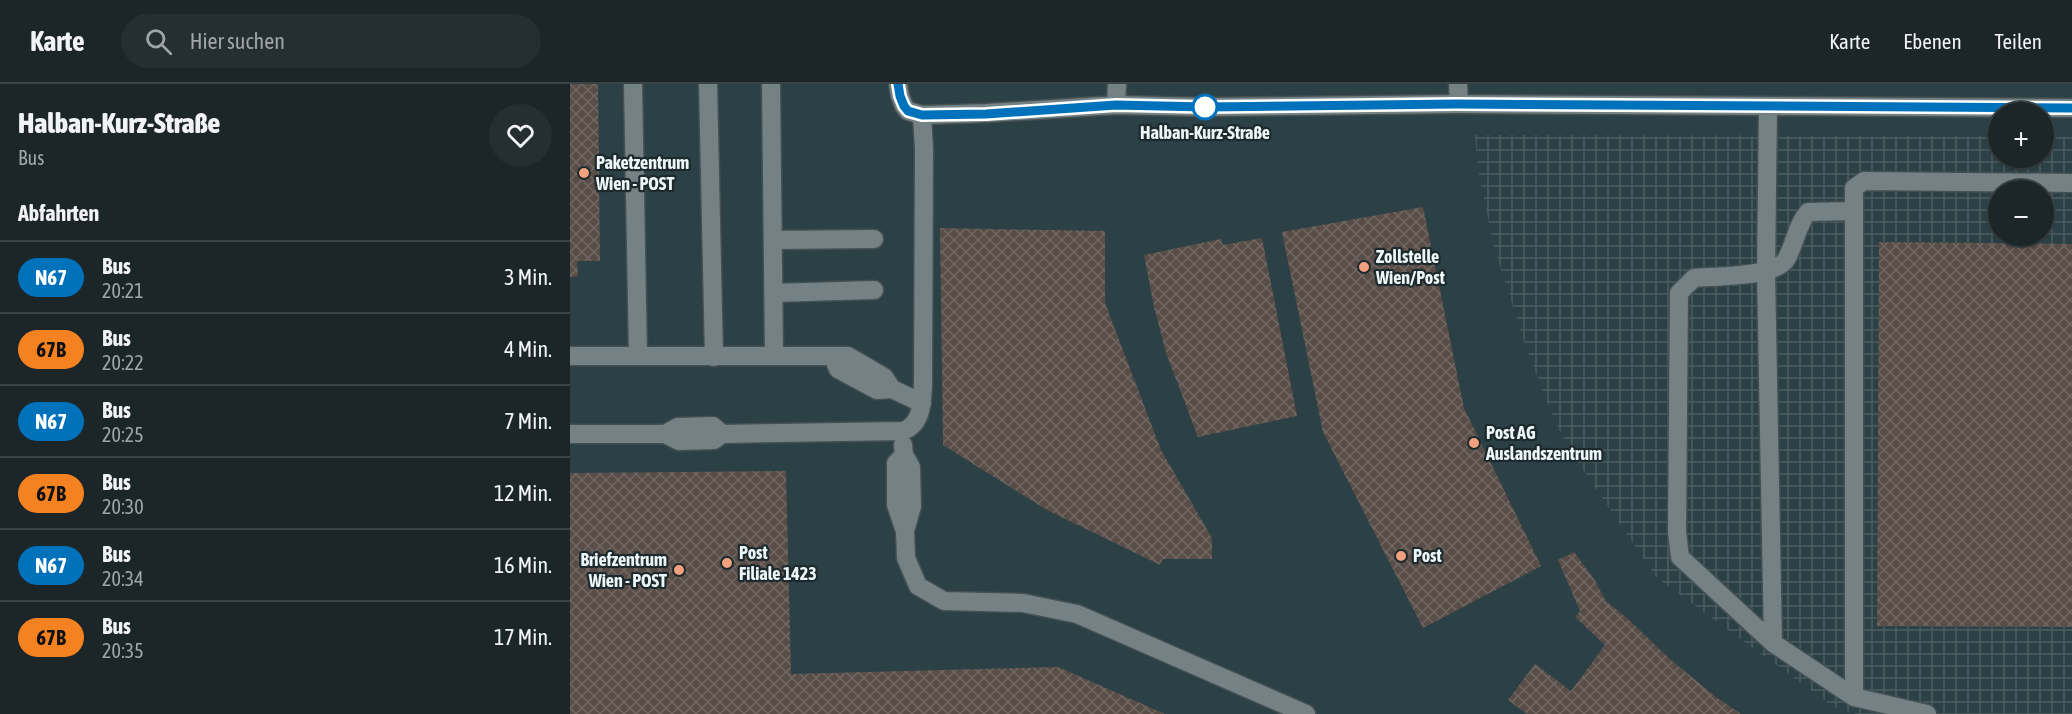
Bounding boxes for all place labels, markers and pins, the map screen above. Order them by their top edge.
marker: Halban-Kurz-Straße [1192,94,1218,120]
place label: Halban-Kurz-Straße [1140,122,1270,143]
place label: Paketzentrum Wien - POST [595,152,689,194]
marker: Paketzentrum Wien - POST [577,166,591,180]
place label: Zollstelle Wien/Post [1375,246,1446,288]
marker: Zollstelle Wien/Post [1357,260,1371,274]
place label: Post AG Auslandszentrum [1485,422,1602,464]
marker: Post AG Auslandszentrum [1467,436,1481,450]
place label: Post Filiale 1423 [739,542,817,584]
place label: Post [1413,545,1442,566]
place label: Briefzentrum Wien - POST [581,549,667,591]
marker: Post [1394,549,1408,563]
marker: Post Filiale 1423 [720,556,734,570]
marker: Briefzentrum Wien - POST [672,563,686,577]

